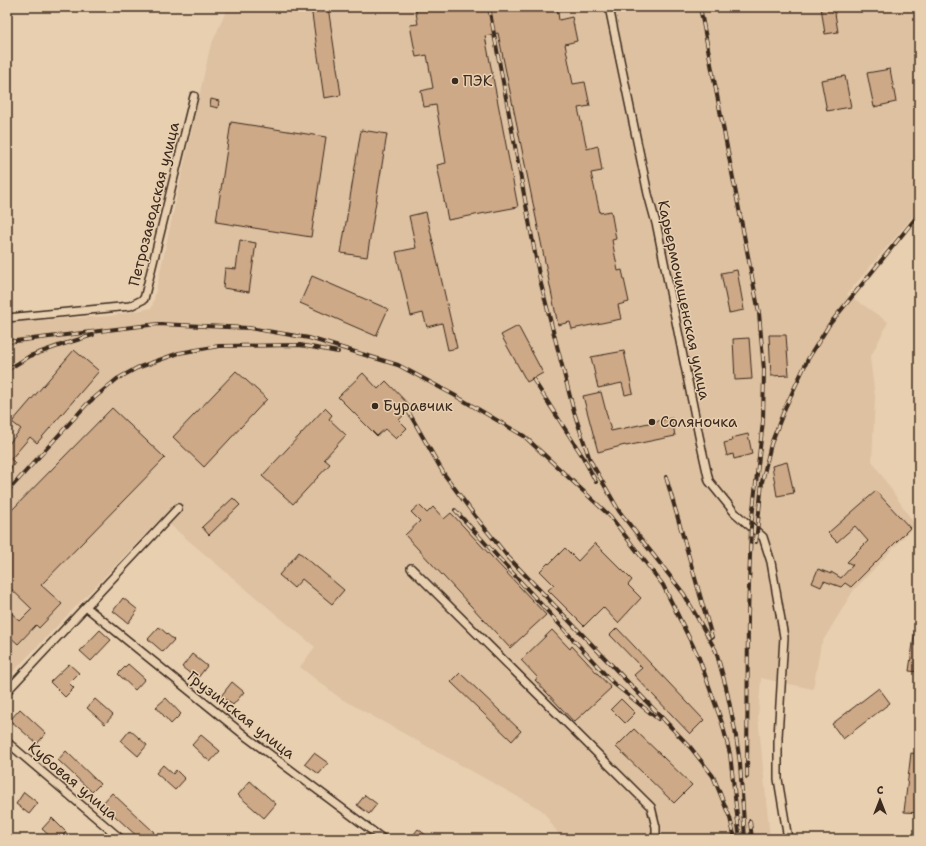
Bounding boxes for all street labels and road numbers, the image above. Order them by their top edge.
street label: Петрозаводская улица [124,119,184,288]
street label: Карьермочищенская улица [653,198,715,402]
street label: Грузинская улица [183,666,300,764]
street label: Кубовая улица [24,737,123,825]

